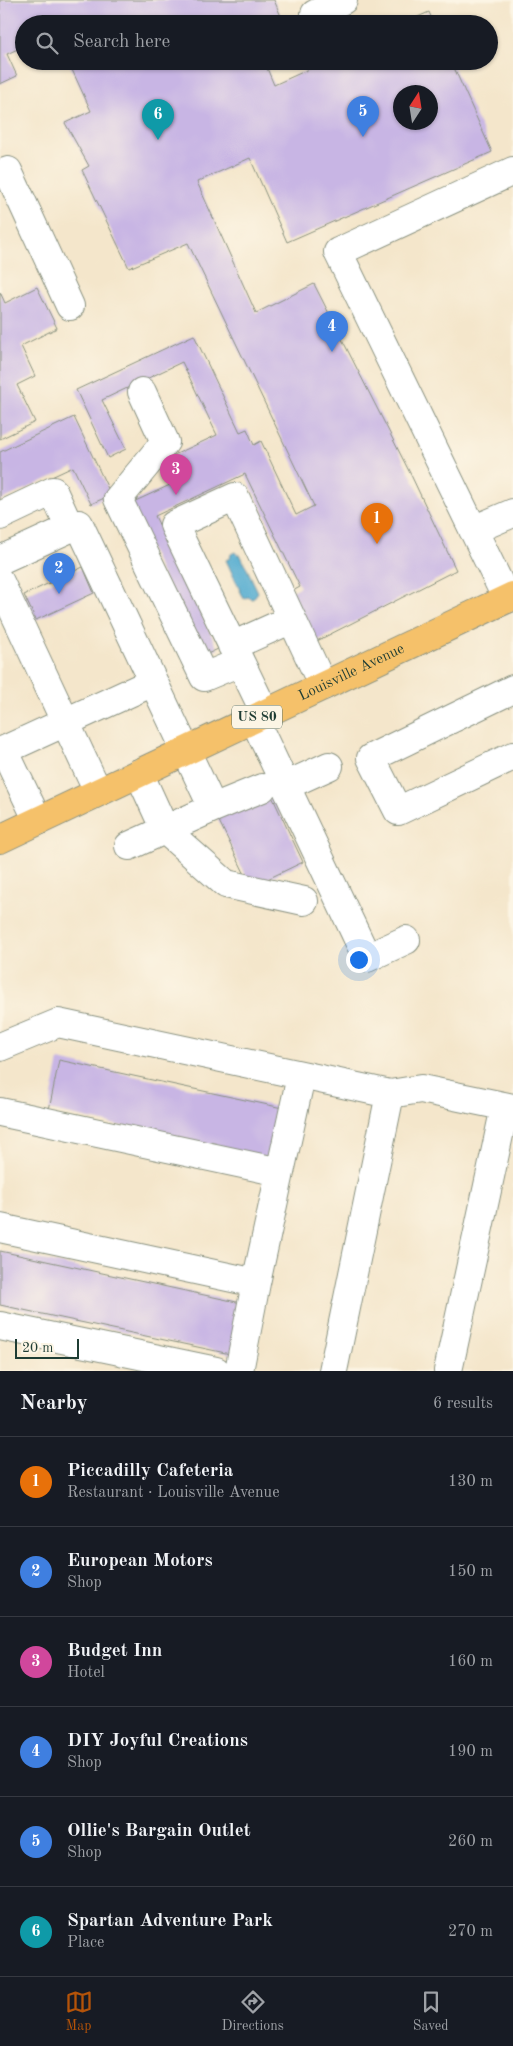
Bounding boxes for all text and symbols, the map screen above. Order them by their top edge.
search box [15,15,498,70]
icon: search [33,29,61,57]
text: Search here [73,33,170,52]
north arrow [393,85,438,130]
pin: 5 [347,96,379,137]
pin: 6 [142,99,174,140]
pin: 4 [316,311,348,352]
pin: 3 [160,454,192,495]
pin: 1 [361,503,393,544]
pin: 2 [43,553,75,594]
street label: Louisville Avenue [296,641,407,704]
road number: US 80 [232,706,282,729]
your location [346,947,372,973]
scale bar [15,1336,79,1359]
text: 20 m [22,1341,53,1355]
text: Nearby [20,1393,88,1414]
text: 6 results [433,1396,493,1412]
text: Piccadilly Cafeteria [67,1462,233,1481]
text: 1 [31,1474,41,1490]
text: 130 m [448,1474,493,1490]
text: Restaurant · Louisville Avenue [67,1485,280,1501]
text: European Motors [67,1552,213,1571]
text: 2 [31,1564,41,1580]
text: 150 m [448,1564,493,1580]
text: Shop [67,1575,102,1591]
text: Budget Inn [67,1642,162,1661]
text: 3 [31,1654,41,1670]
text: 160 m [448,1654,493,1670]
text: Hotel [67,1665,105,1681]
text: DIY Joyful Creations [67,1732,248,1751]
text: 4 [31,1744,41,1760]
text: 190 m [448,1744,493,1760]
text: Shop [67,1755,102,1771]
text: Ollie's Bargain Outlet [67,1822,251,1841]
text: 5 [31,1834,41,1850]
text: 260 m [448,1834,493,1850]
text: Shop [67,1845,102,1861]
text: Spartan Adventure Park [67,1912,273,1931]
text: 6 [31,1924,41,1940]
text: 270 m [448,1924,493,1940]
text: Place [67,1935,104,1951]
tab: Map [65,1988,93,2035]
tab: Directions [222,1988,284,2035]
tab: Saved [413,1988,448,2035]

